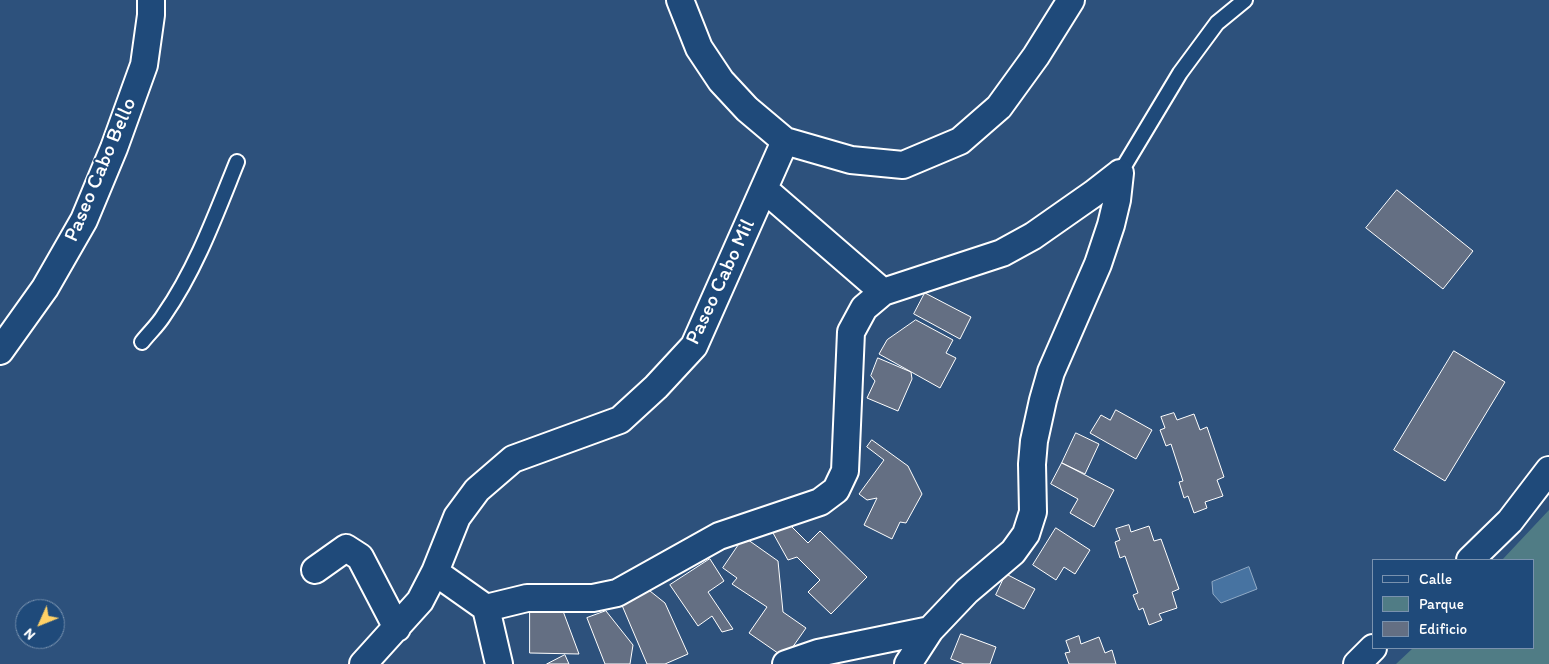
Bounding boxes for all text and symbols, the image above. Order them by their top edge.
street label: Paseo Cabo Bello [59,94,143,246]
street label: Paseo Cabo Mil [681,215,761,349]
legend [1372,559,1534,649]
text: Calle [1419,570,1452,588]
text: Parque [1419,595,1464,613]
north arrow [15,599,65,649]
text: Edificio [1419,620,1467,638]
text: N [20,625,39,643]

